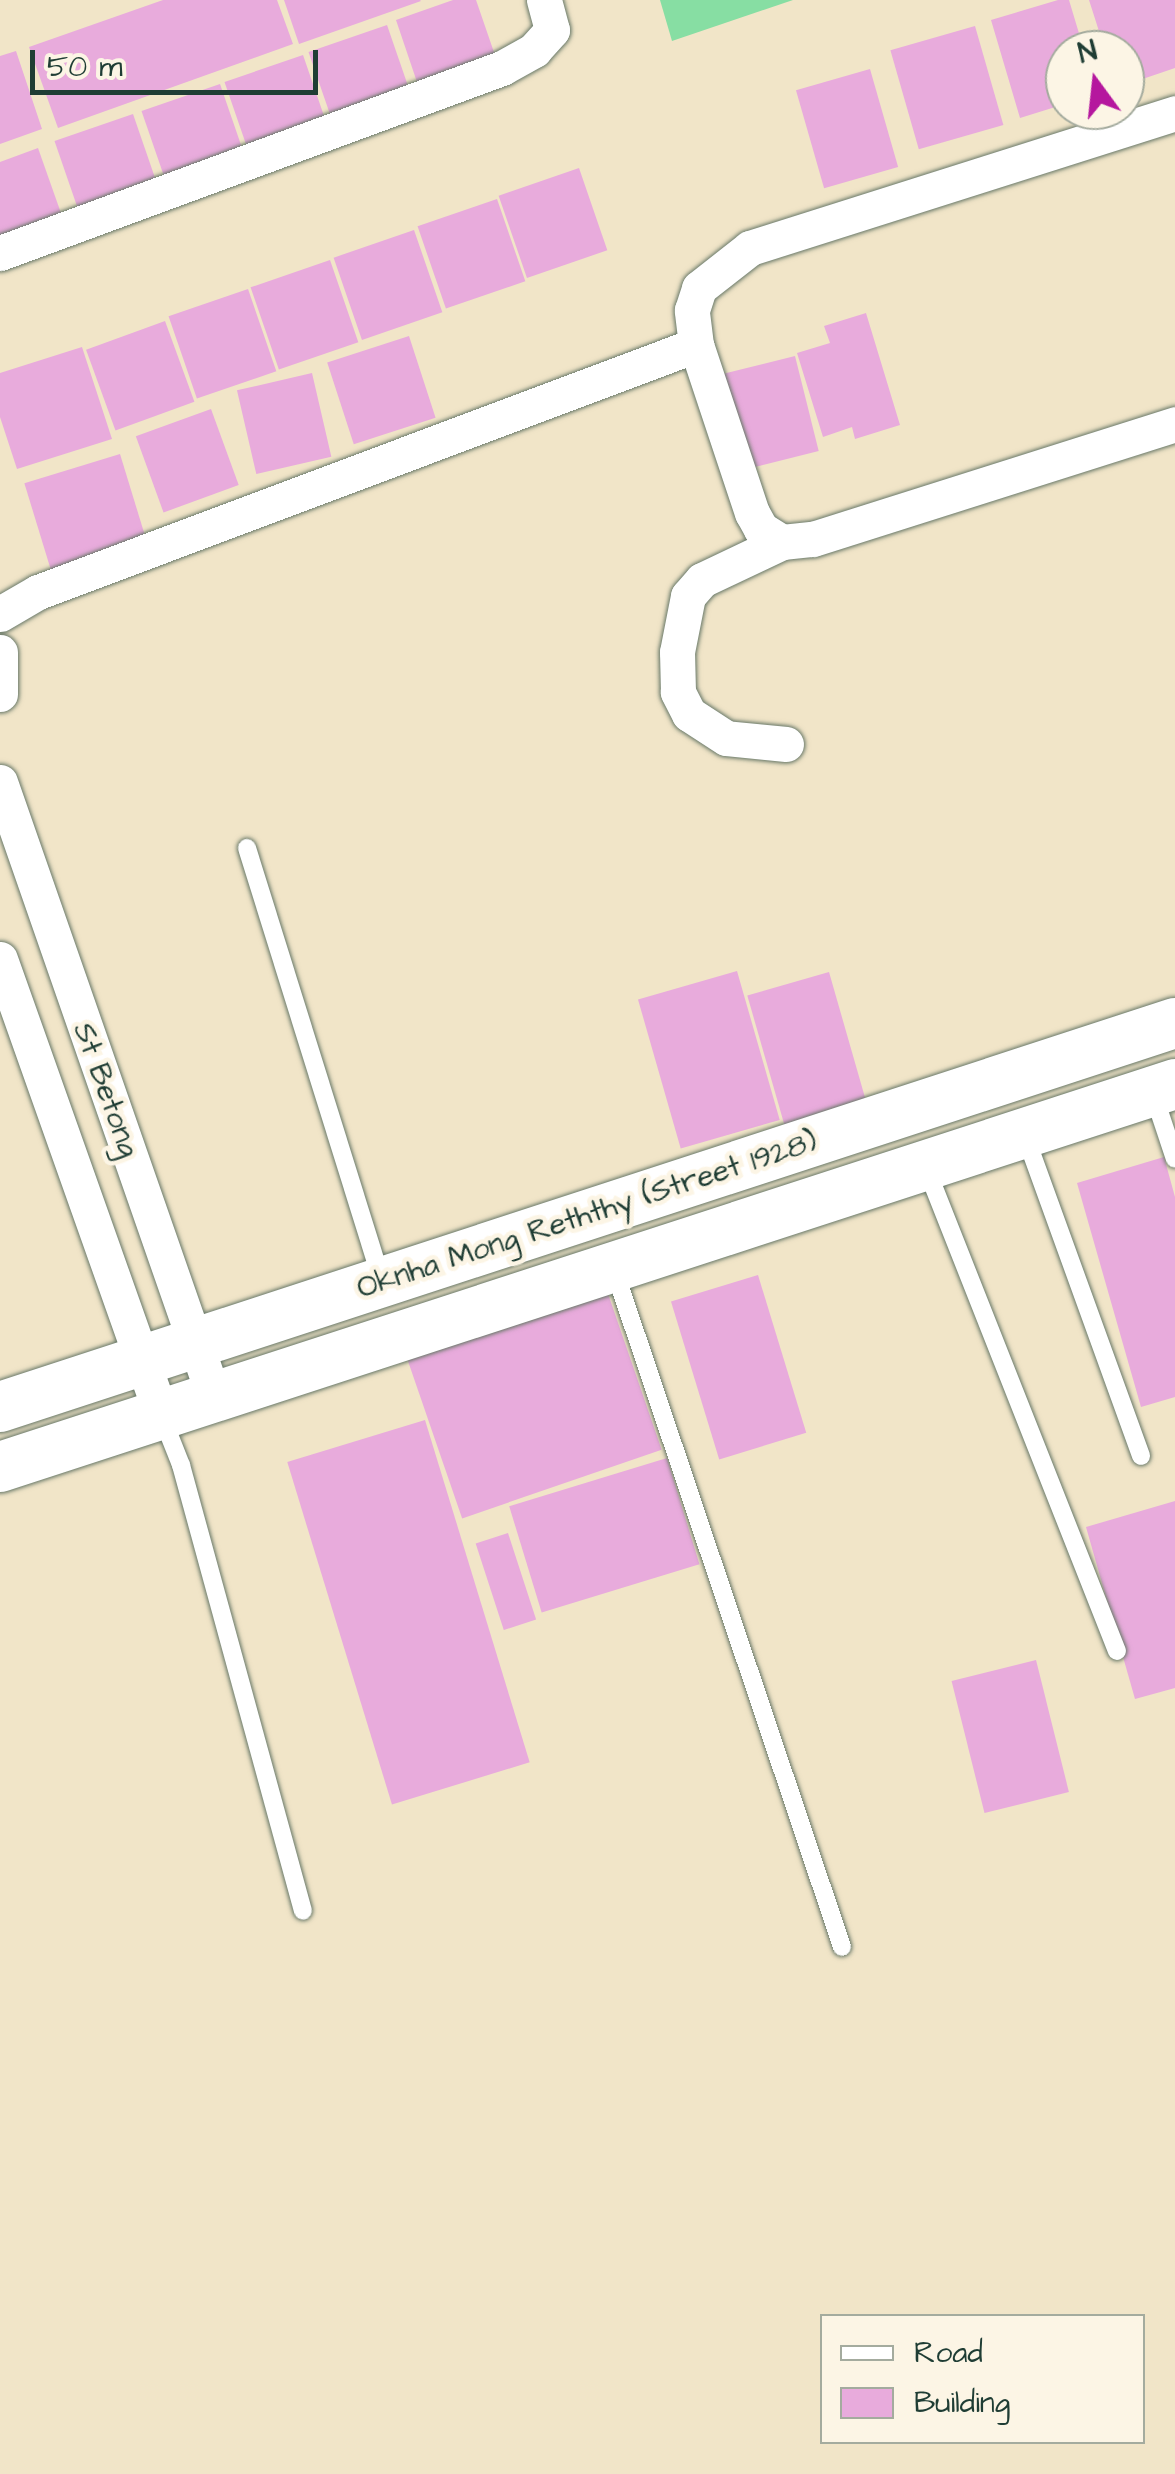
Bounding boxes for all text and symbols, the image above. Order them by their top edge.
scale bar [35,30,322,92]
north arrow [1045,30,1145,130]
text: N [1074,31,1101,74]
text: 50 m [47,46,123,88]
street label: St Betong [65,1018,147,1162]
street label: Oknha Mong Reththy (Street 1928) [352,1123,822,1307]
legend [820,2314,1145,2444]
text: Road [914,2332,983,2374]
text: Building [914,2382,1010,2424]

